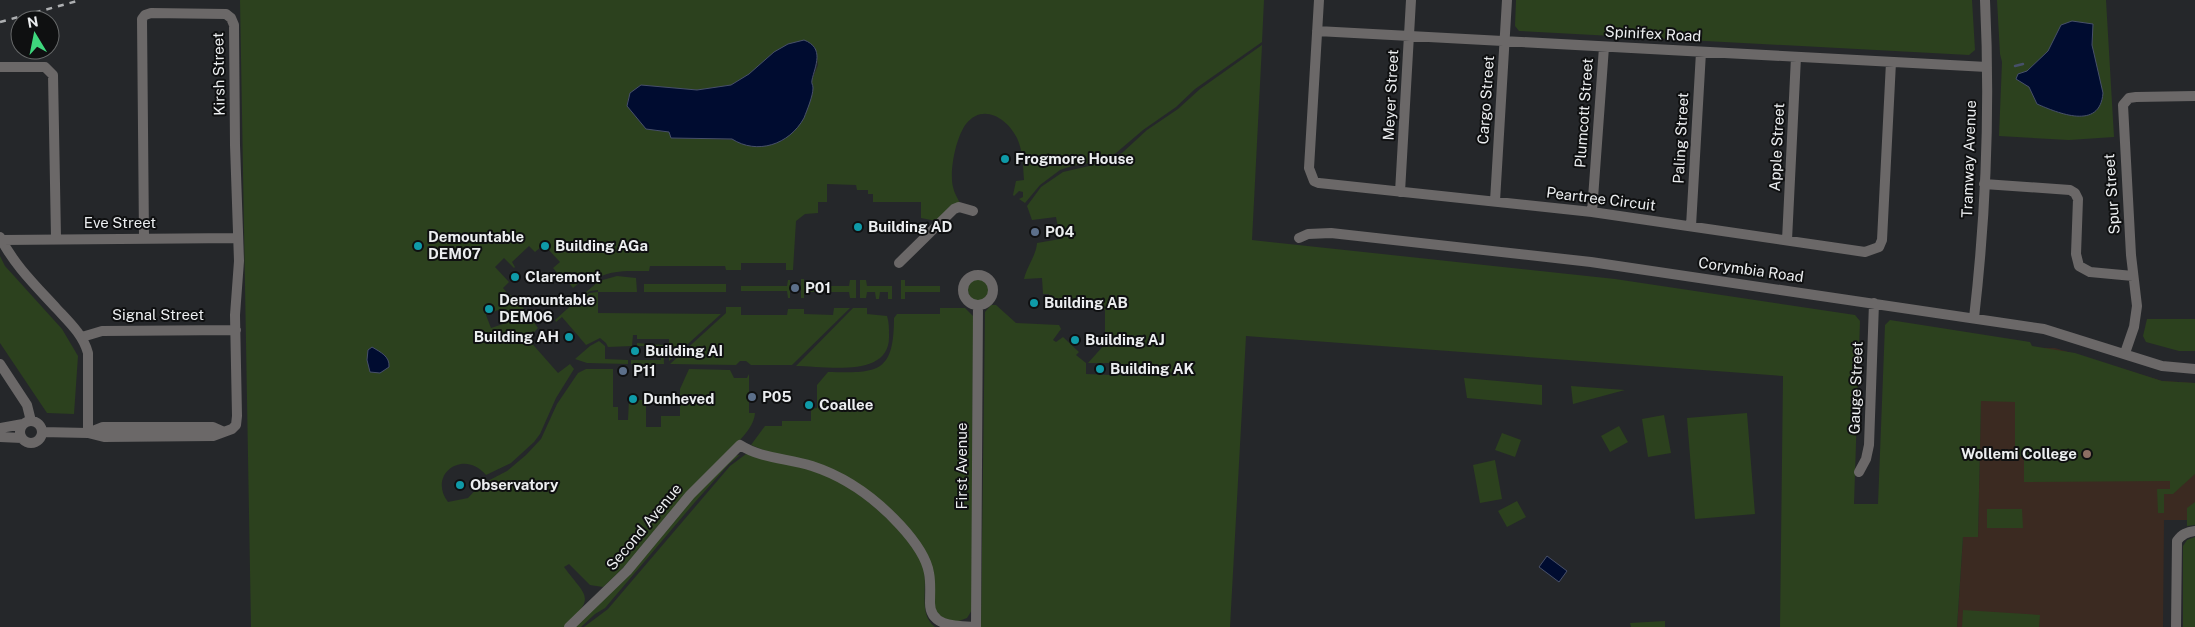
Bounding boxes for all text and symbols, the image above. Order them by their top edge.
north arrow [10,10,60,60]
text: N [26,13,40,31]
street label: Spinifex Road [1604,22,1702,45]
street label: Kirsh Street [209,32,228,116]
street label: Meyer Street [1380,49,1401,141]
street label: Cargo Street [1474,55,1497,145]
street label: Plumcott Street [1571,57,1596,169]
street label: Paling Street [1670,92,1691,184]
street label: Tramway Avenue [1958,100,1979,218]
street label: Apple Street [1766,102,1787,192]
place label: Frogmore House [1015,150,1134,167]
marker: Frogmore House [999,153,1011,165]
street label: Spur Street [2100,153,2123,235]
street label: Peartree Circuit [1545,183,1657,214]
street label: Eve Street [84,214,156,231]
place label: Building AD [868,218,953,235]
marker: Building AD [852,221,864,233]
place label: P04 [1045,223,1074,240]
marker: P04 [1029,226,1041,238]
place label: Demountable DEM07 [428,228,524,262]
place label: Building AGa [555,237,648,254]
marker: Demountable DEM07 [412,240,424,252]
marker: Building AGa [539,240,551,252]
street label: Corymbia Road [1697,254,1805,285]
place label: Claremont [525,268,601,285]
marker: Claremont [509,271,521,283]
place label: P01 [805,279,831,296]
marker: P01 [789,282,801,294]
place label: Demountable DEM06 [499,291,595,325]
place label: Building AB [1044,294,1128,311]
marker: Building AB [1028,297,1040,309]
marker: Demountable DEM06 [483,303,495,315]
street label: Signal Street [112,306,204,323]
place label: Building AH [474,328,559,345]
marker: Building AH [563,331,575,343]
place label: Building AJ [1085,331,1165,348]
marker: Building AJ [1069,334,1081,346]
street label: Gauge Street [1845,341,1866,435]
place label: Building AI [645,342,723,359]
marker: Building AI [629,345,641,357]
place label: Building AK [1110,360,1195,377]
place label: P11 [633,362,656,379]
marker: Building AK [1094,363,1106,375]
marker: P11 [617,365,629,377]
place label: P05 [762,388,792,405]
place label: Dunheved [643,390,714,407]
marker: P05 [746,391,758,403]
marker: Dunheved [627,393,639,405]
place label: Coallee [819,396,873,413]
marker: Coallee [803,399,815,411]
street label: First Avenue [953,423,970,509]
place label: Wollemi College [1961,445,2077,462]
marker: Wollemi College [2081,448,2093,460]
place label: Observatory [470,476,559,493]
marker: Observatory [454,479,466,491]
street label: Second Avenue [602,480,685,573]

